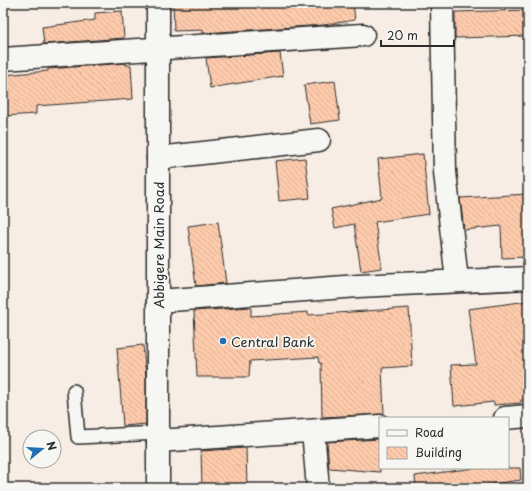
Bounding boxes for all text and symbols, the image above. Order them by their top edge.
scale bar [381,22,454,48]
text: 20 m [387,26,418,44]
street label: Abbigere Main Road [149,182,168,308]
place label: Central Bank [231,332,315,351]
marker: Central Bank [218,336,228,346]
legend [379,417,509,469]
text: Road [415,423,444,441]
north arrow [22,429,62,469]
text: N [43,439,62,453]
text: Building [415,443,462,461]

